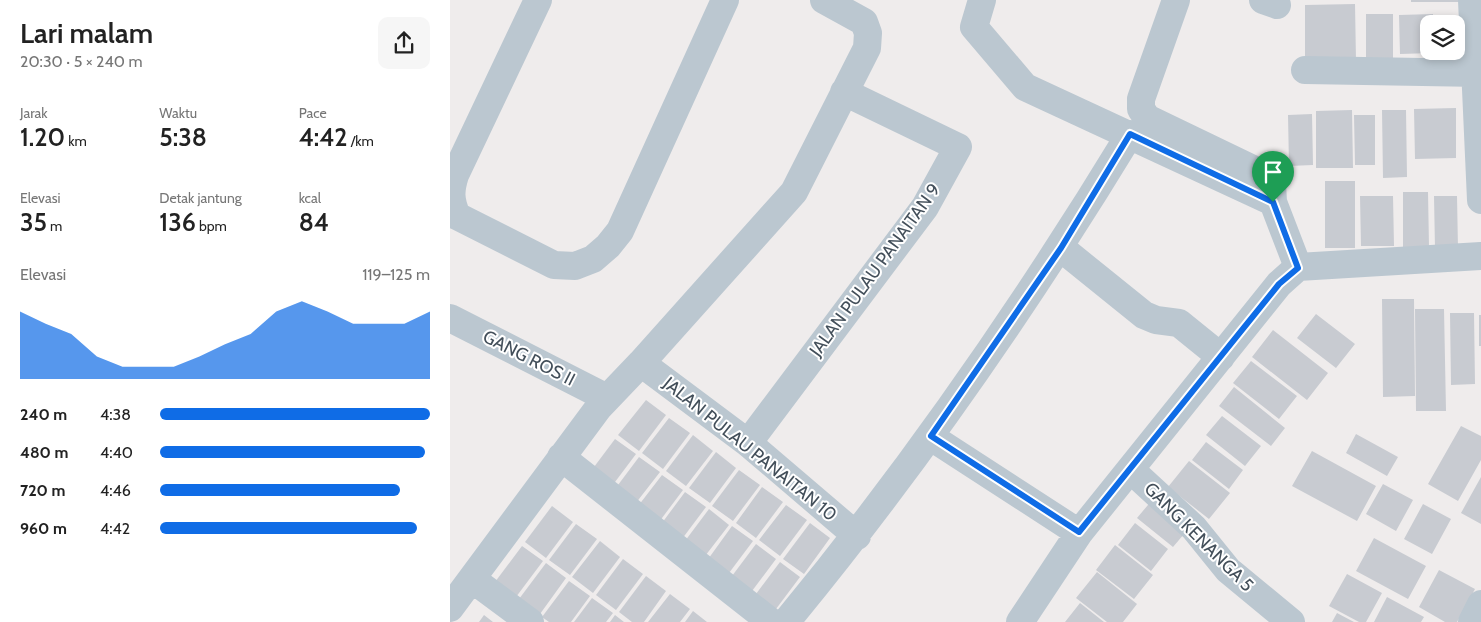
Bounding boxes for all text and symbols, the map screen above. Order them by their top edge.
map controls [1420,15,1465,60]
button: layers [1420,15,1465,60]
text: Lari malam [20,16,153,50]
button: share [378,17,430,69]
text: 20:30 · 5 × 240 m [20,52,143,71]
text: Jarak [20,104,47,122]
text: Waktu [159,104,197,122]
text: Pace [299,104,327,122]
text: 1.20 [20,122,65,152]
text: 5:38 [159,122,207,152]
text: 4:42 [299,122,348,152]
text: km [65,132,87,150]
text: /km [348,132,374,150]
pin [1252,151,1294,202]
icon: arrive [1259,158,1287,186]
street label: JALAN PULAU PANAITAN 9 [804,179,945,362]
text: Elevasi [20,189,60,207]
text: Detak jantung [159,189,242,207]
text: kcal [299,189,321,207]
text: 35 [20,207,47,237]
text: 136 [159,207,196,237]
text: 84 [299,207,329,237]
text: m [47,217,62,235]
text: bpm [196,217,227,235]
text: Elevasi [20,265,66,284]
text: 119–125 m [362,265,430,284]
street label: GANG ROS II [479,325,579,391]
street label: JALAN PULAU PANAITAN 10 [658,372,841,526]
text: 240 m [20,405,67,424]
text: 4:38 [100,405,131,424]
text: 480 m [20,443,68,462]
text: 4:40 [100,443,133,462]
street label: GANG KENANGA 5 [1140,478,1258,596]
text: 720 m [20,481,65,500]
text: 4:46 [100,481,131,500]
text: 960 m [20,519,67,538]
text: 4:42 [100,519,130,538]

